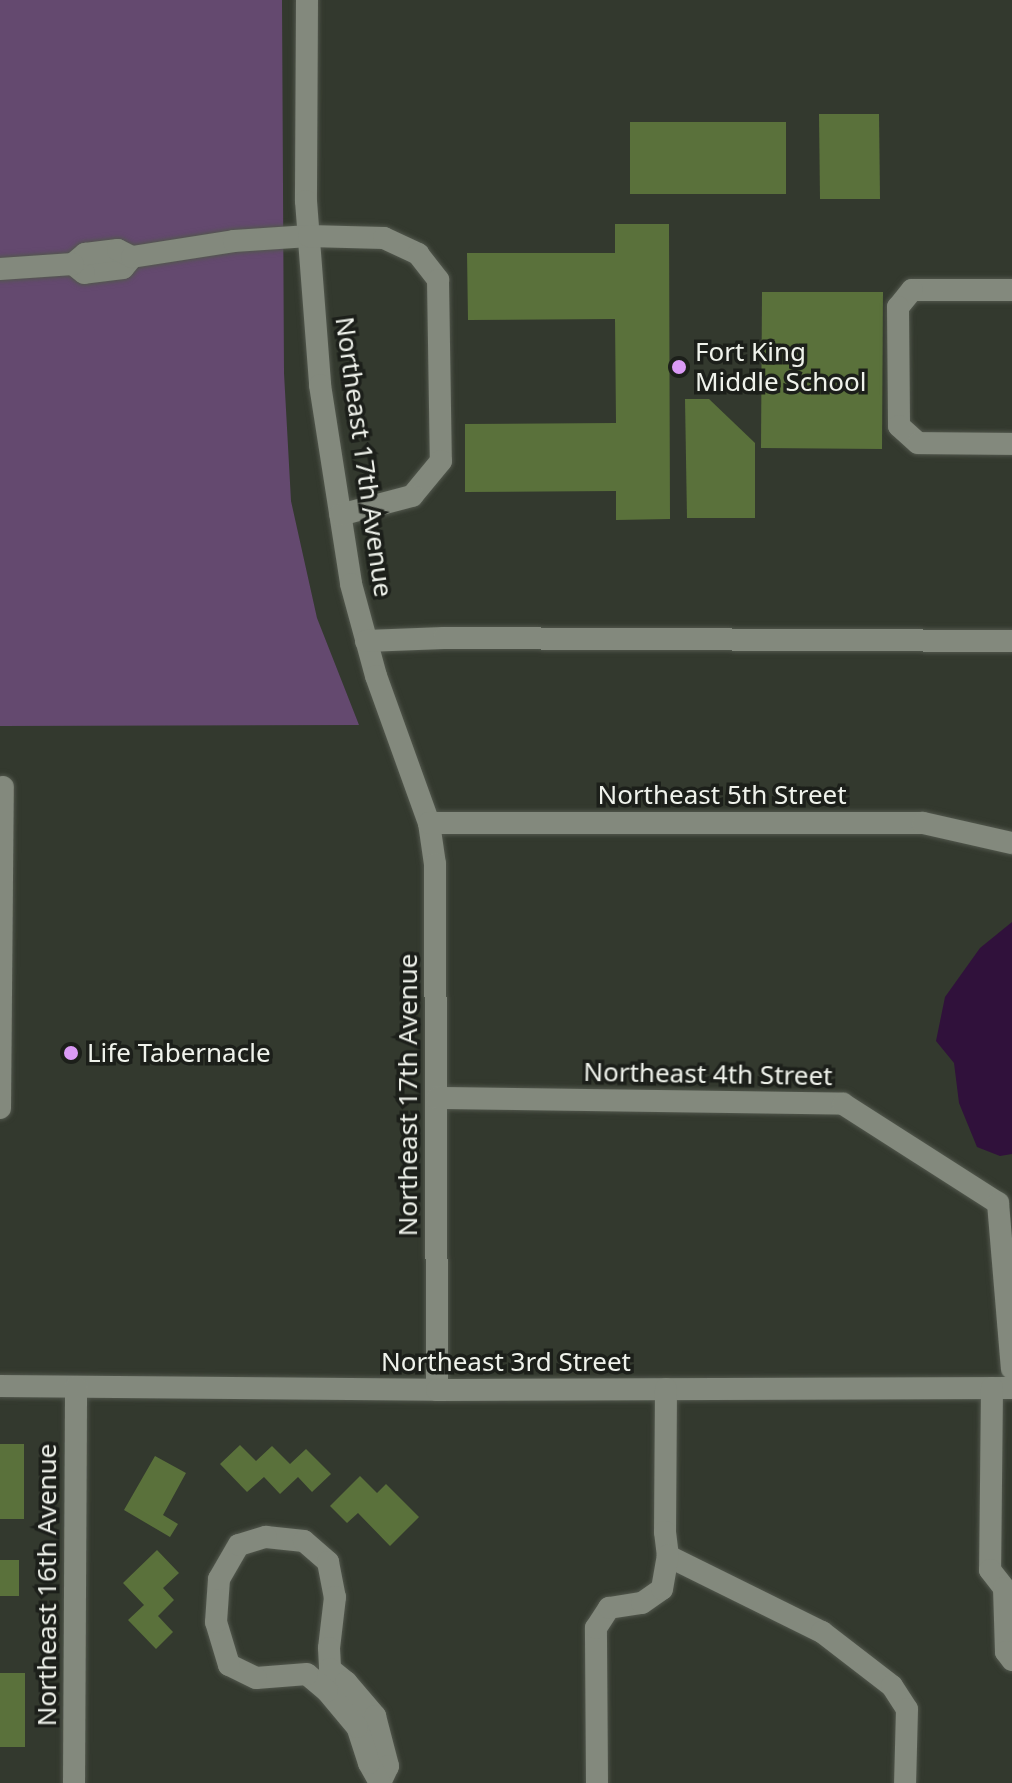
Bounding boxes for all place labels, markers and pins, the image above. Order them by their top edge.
place label: Fort King Middle School [695,336,866,398]
marker: Fort King Middle School [670,358,688,376]
place label: Life Tabernacle [87,1037,271,1069]
marker: Life Tabernacle [62,1044,80,1062]

